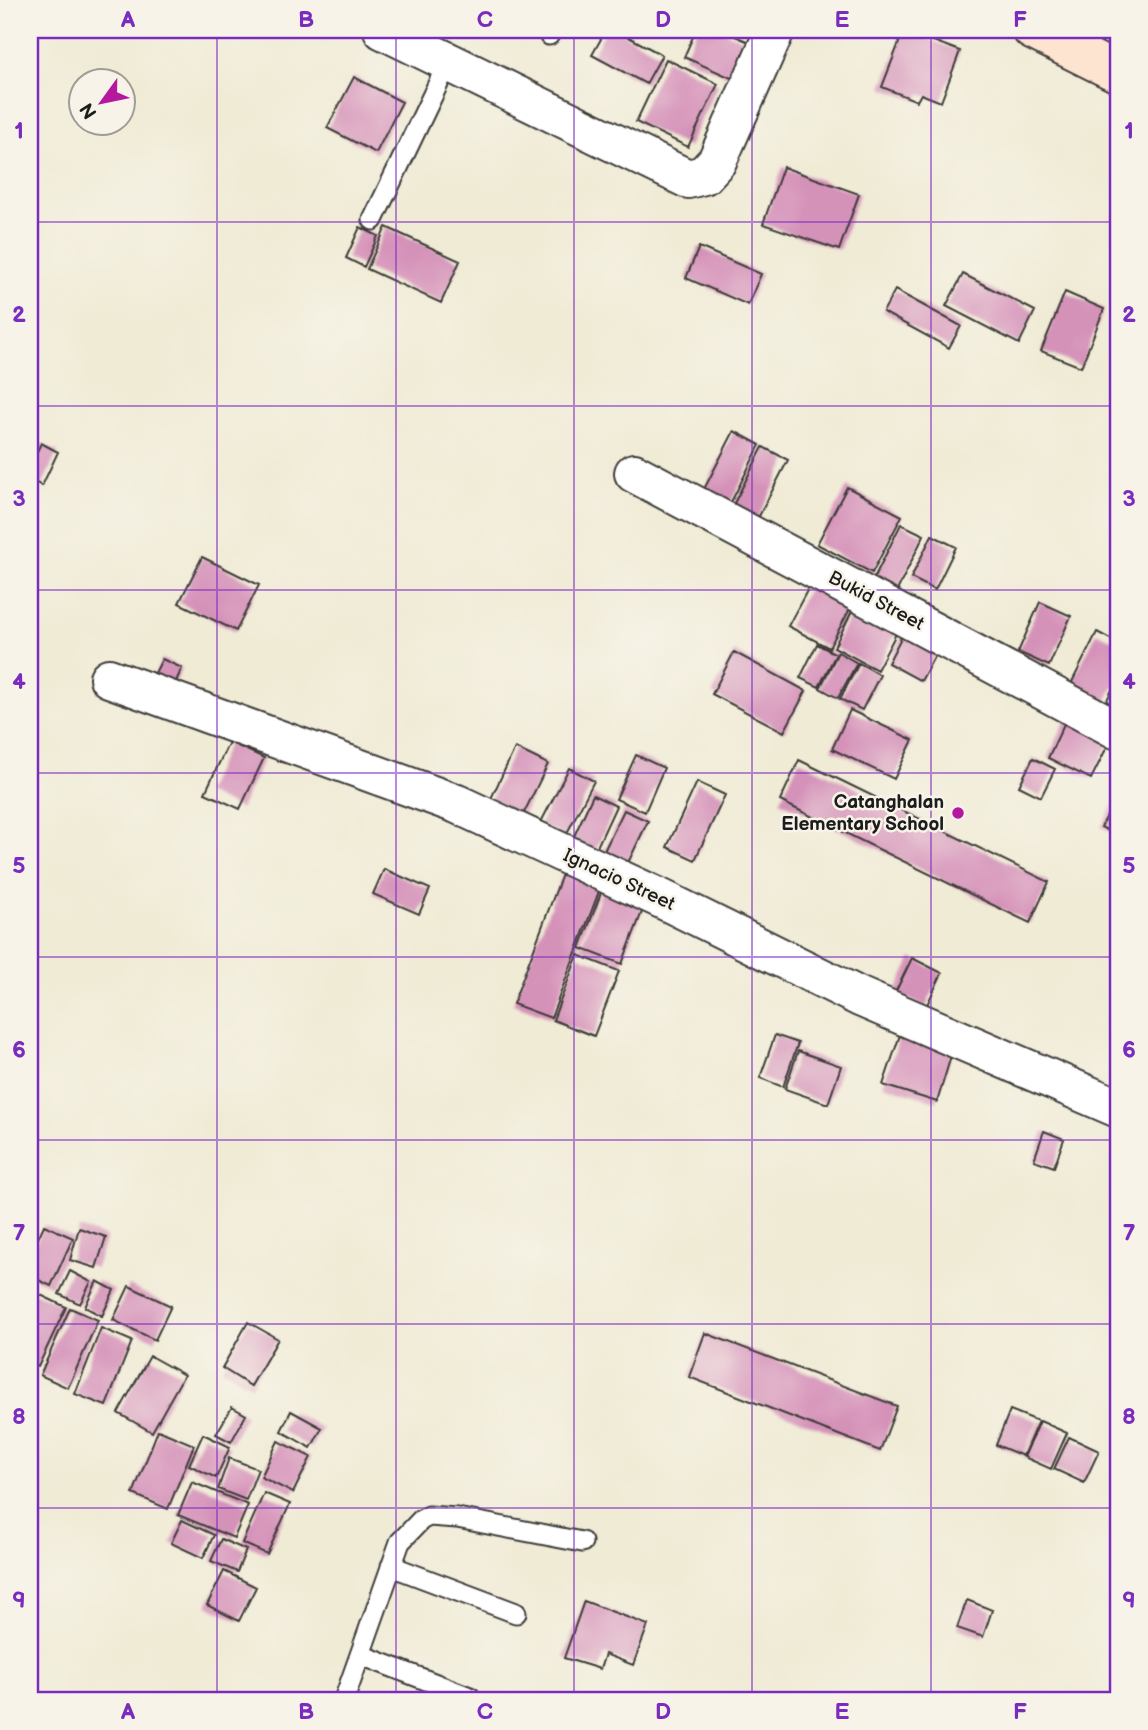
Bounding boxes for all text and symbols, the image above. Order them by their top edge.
text: A [120,6,136,34]
text: B [298,6,314,34]
text: C [477,6,493,34]
text: D [655,6,671,34]
text: E [835,6,850,34]
text: F [1013,6,1027,34]
north arrow [66,66,136,136]
text: N [75,98,103,123]
text: 1 [14,117,24,145]
text: 1 [1124,117,1134,145]
text: 2 [12,301,26,329]
text: 2 [1122,301,1136,329]
text: 3 [12,485,26,513]
text: 3 [1122,485,1136,513]
street label: Bukid Street [824,566,928,636]
text: 4 [12,668,26,696]
text: 4 [1122,668,1136,696]
place label: Catanghalan Elementary School [781,791,944,836]
marker: Catanghalan Elementary School [950,805,966,821]
street label: Ignacio Street [559,844,679,916]
text: 5 [12,852,26,880]
text: 5 [1122,852,1136,880]
text: 6 [12,1036,26,1064]
text: 6 [1122,1036,1136,1064]
text: 7 [13,1219,26,1247]
text: 7 [1123,1219,1136,1247]
text: 8 [12,1403,26,1431]
text: 8 [1122,1403,1136,1431]
text: 9 [12,1587,26,1615]
text: 9 [1122,1587,1136,1615]
text: A [120,1698,136,1726]
text: B [298,1698,314,1726]
text: C [477,1698,493,1726]
text: D [655,1698,671,1726]
text: E [835,1698,850,1726]
text: F [1013,1698,1027,1726]

